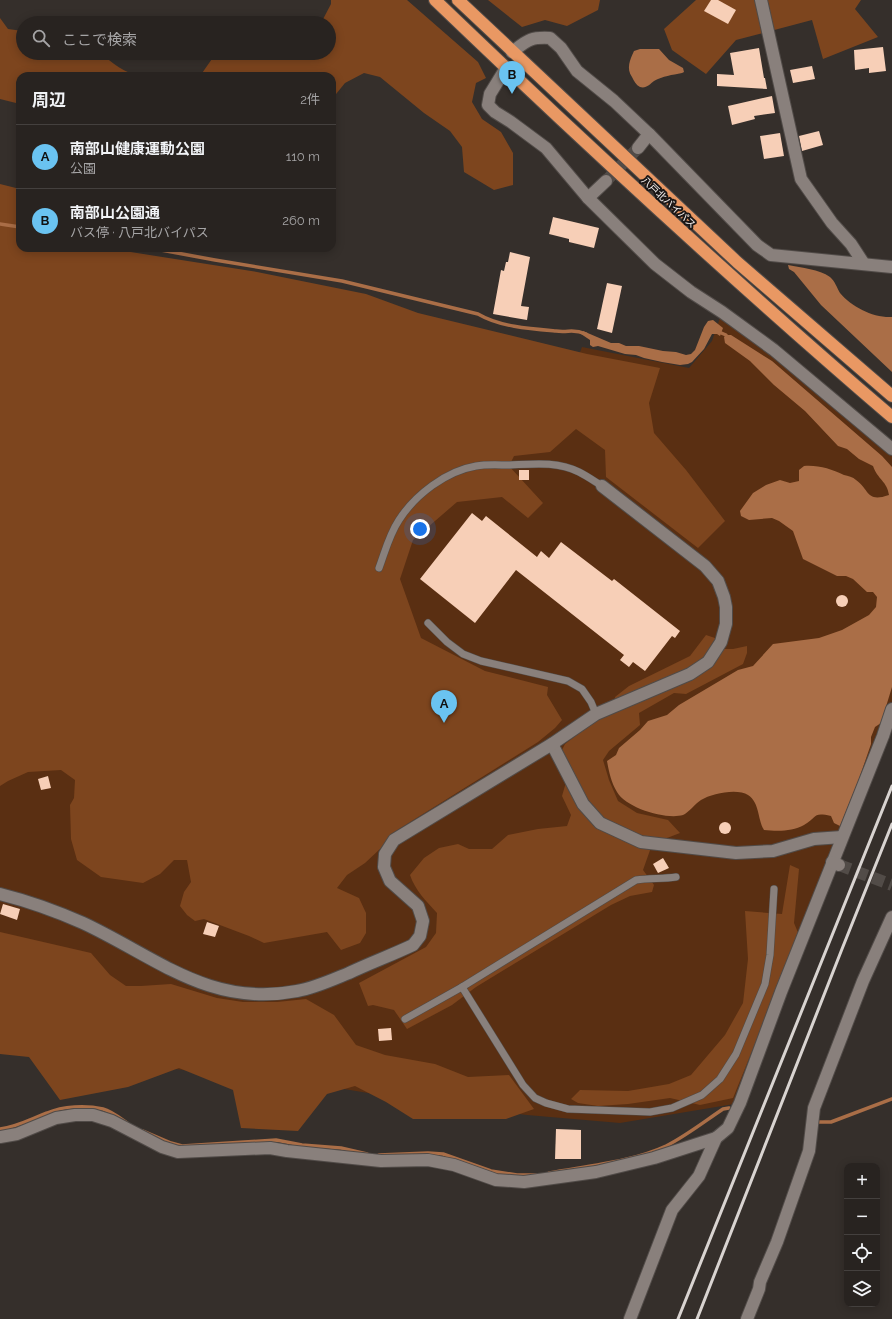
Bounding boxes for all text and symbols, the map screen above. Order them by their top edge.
search box [16,16,336,60]
icon: search [30,27,52,49]
text: ここで検索 [62,31,137,49]
pin: B [499,61,525,94]
text: 周辺 [32,90,66,110]
text: 2件 [300,92,320,107]
text: 南部山健康運動公園 [70,140,205,158]
text: A [41,149,49,164]
text: 110 m [286,149,320,164]
text: 公園 [70,161,96,176]
street label: 八戸北バイパス [639,175,698,230]
text: 南部山公園通 [70,204,160,222]
text: B [41,213,49,228]
text: 260 m [282,213,320,228]
text: バス停 · 八戸北バイパス [70,225,209,240]
your location [410,519,430,539]
pin: A [431,690,457,723]
map controls [844,1163,880,1307]
button: + [844,1163,880,1199]
button: − [844,1199,880,1235]
button: locate [844,1235,880,1271]
button: layers [844,1271,880,1307]

